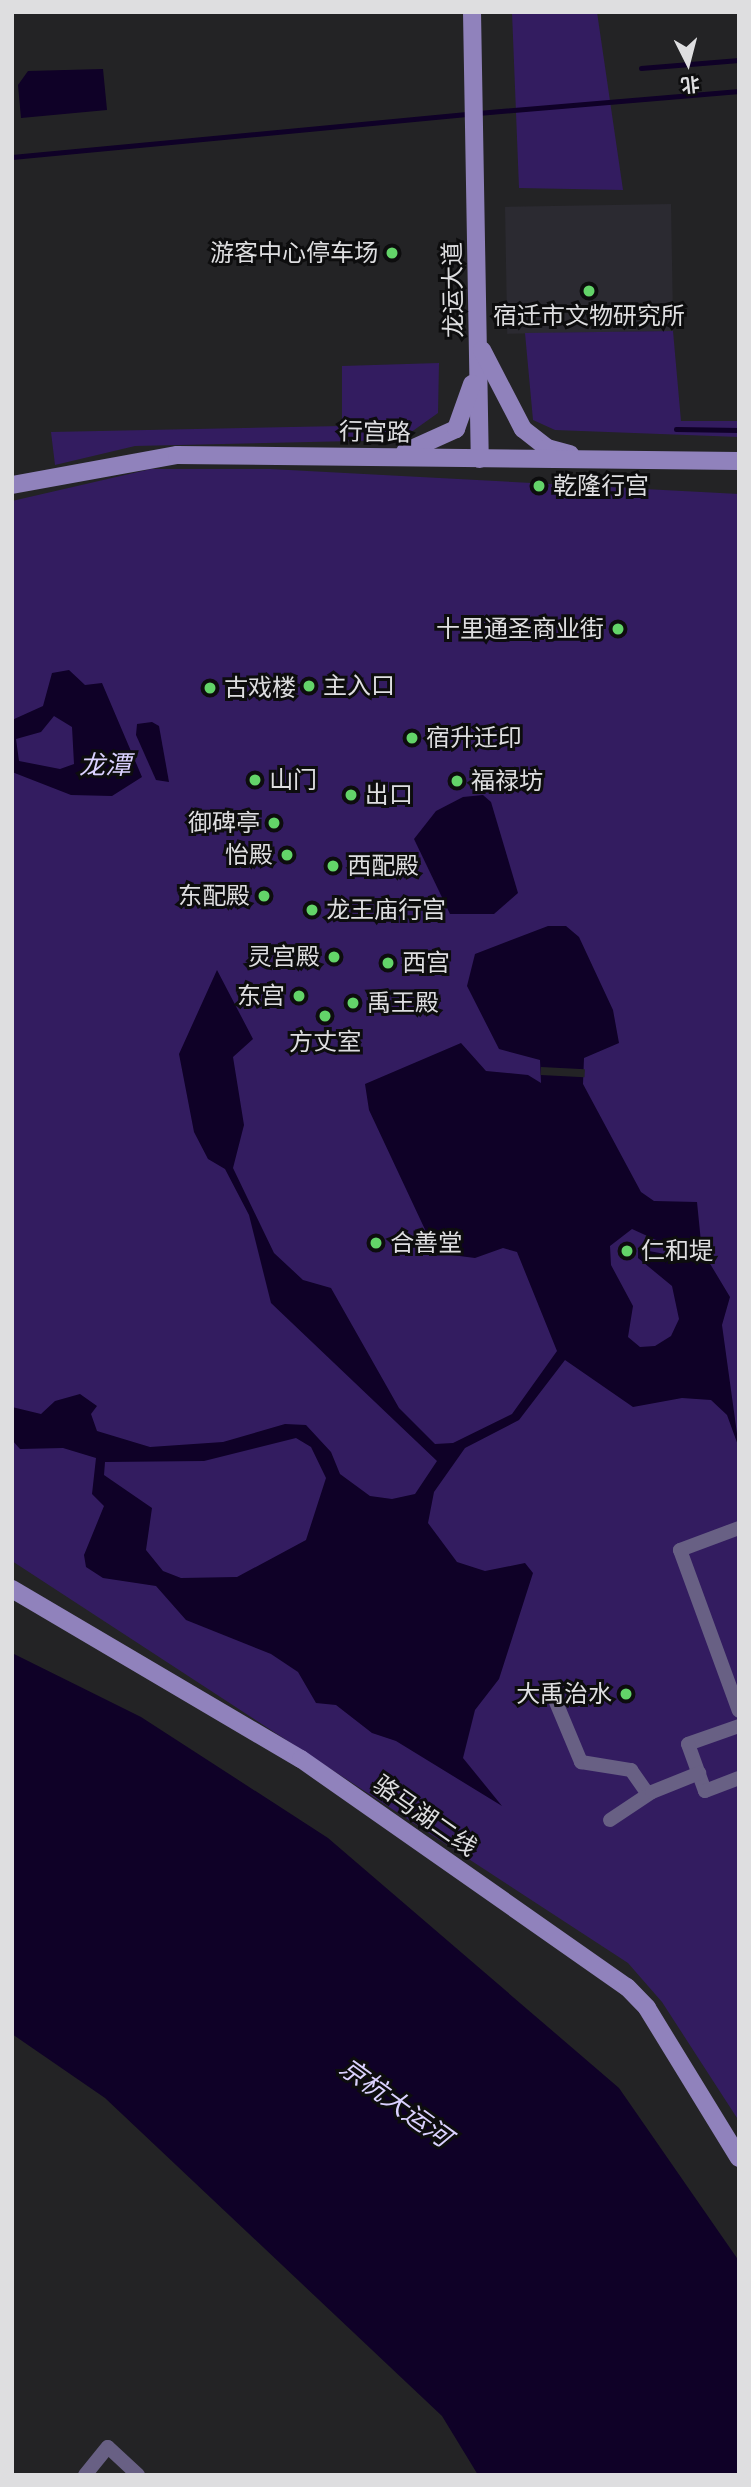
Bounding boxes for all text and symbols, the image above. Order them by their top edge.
north arrow [653,28,723,98]
text: 北 [680,73,701,96]
place label: 游客中心停车场 [210,239,378,267]
street label: 龙运大道 [438,242,468,338]
marker: 游客中心停车场 [384,245,400,261]
marker: 宿迁市文物研究所 [581,283,597,299]
place label: 宿迁市文物研究所 [493,302,685,330]
street label: 行宫路 [339,417,411,447]
place label: 乾隆行宫 [553,472,649,500]
marker: 乾隆行宫 [531,478,547,494]
place label: 十里通圣商业街 [436,615,604,643]
marker: 十里通圣商业街 [610,621,626,637]
place label: 主入口 [323,672,395,700]
place label: 古戏楼 [224,674,296,702]
marker: 主入口 [301,678,317,694]
marker: 古戏楼 [202,680,218,696]
place label: 宿升迁印 [426,724,522,752]
marker: 宿升迁印 [404,730,420,746]
water label: 龙潭 [79,750,131,782]
place label: 山门 [269,766,317,794]
place label: 福禄坊 [471,767,543,795]
marker: 山门 [247,772,263,788]
marker: 福禄坊 [449,773,465,789]
place label: 出口 [365,781,413,809]
marker: 出口 [343,787,359,803]
place label: 御碑亭 [188,809,260,837]
marker: 御碑亭 [266,815,282,831]
place label: 怡殿 [225,841,273,869]
marker: 怡殿 [279,847,295,863]
place label: 西配殿 [347,852,419,880]
marker: 西配殿 [325,858,341,874]
place label: 东配殿 [178,882,250,910]
marker: 东配殿 [256,888,272,904]
place label: 龙王庙行宫 [326,896,446,924]
marker: 龙王庙行宫 [304,902,320,918]
place label: 灵宫殿 [248,943,320,971]
marker: 灵宫殿 [326,949,342,965]
place label: 西宫 [402,949,450,977]
marker: 西宫 [380,955,396,971]
place label: 东宫 [237,982,285,1010]
marker: 东宫 [291,988,307,1004]
place label: 禹王殿 [367,989,439,1017]
marker: 禹王殿 [345,995,361,1011]
marker: 方丈室 [317,1008,333,1024]
place label: 方丈室 [289,1028,361,1056]
place label: 合善堂 [390,1229,462,1257]
marker: 合善堂 [368,1235,384,1251]
place label: 仁和堤 [641,1237,713,1265]
marker: 仁和堤 [619,1243,635,1259]
place label: 大禹治水 [516,1680,612,1708]
marker: 大禹治水 [618,1686,634,1702]
street label: 骆马湖二线 [368,1770,482,1862]
water label: 京杭大运河 [333,2052,457,2154]

